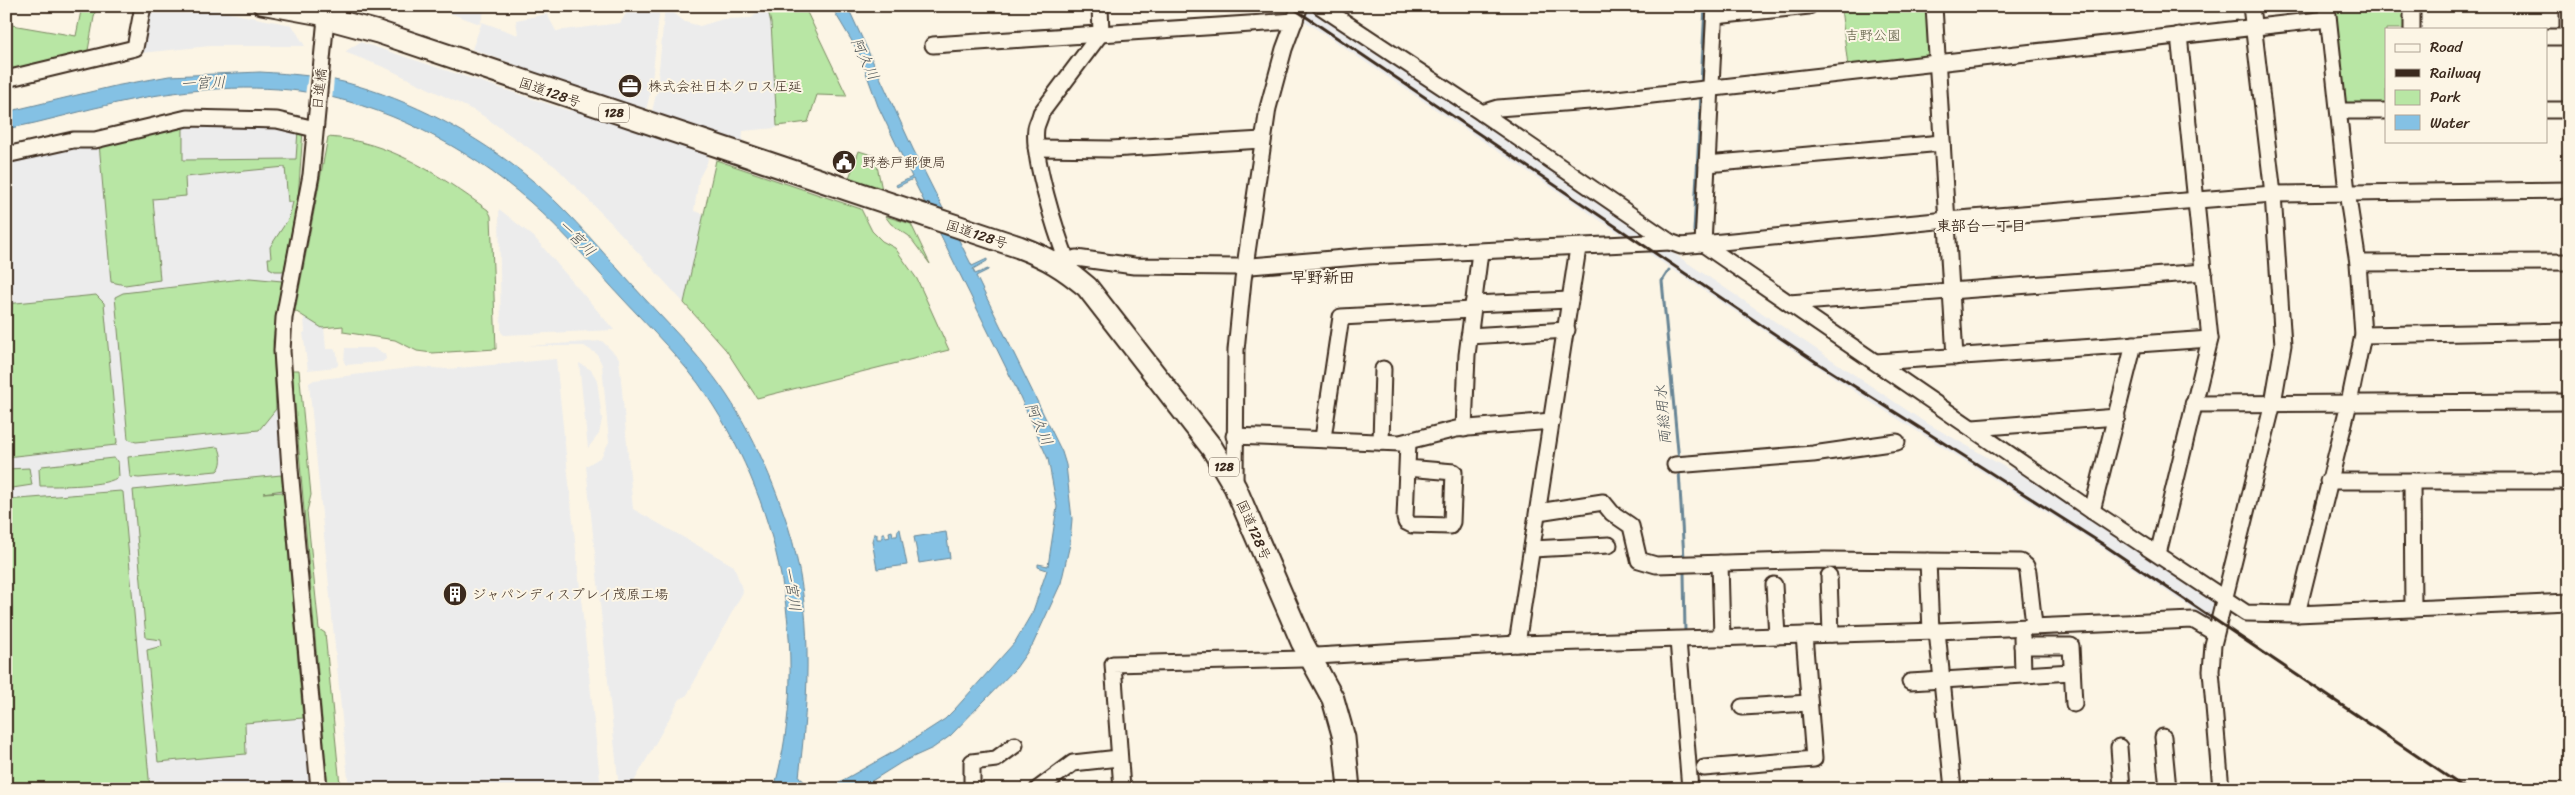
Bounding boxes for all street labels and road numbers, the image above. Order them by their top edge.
street label: 日進橋 [305,67,334,111]
street label: 国道128号 [515,70,584,115]
road number: 128 [599,104,629,122]
street label: 国道128号 [942,213,1011,256]
road number: 128 [1209,458,1239,477]
street label: 国道128号 [1229,496,1278,565]

